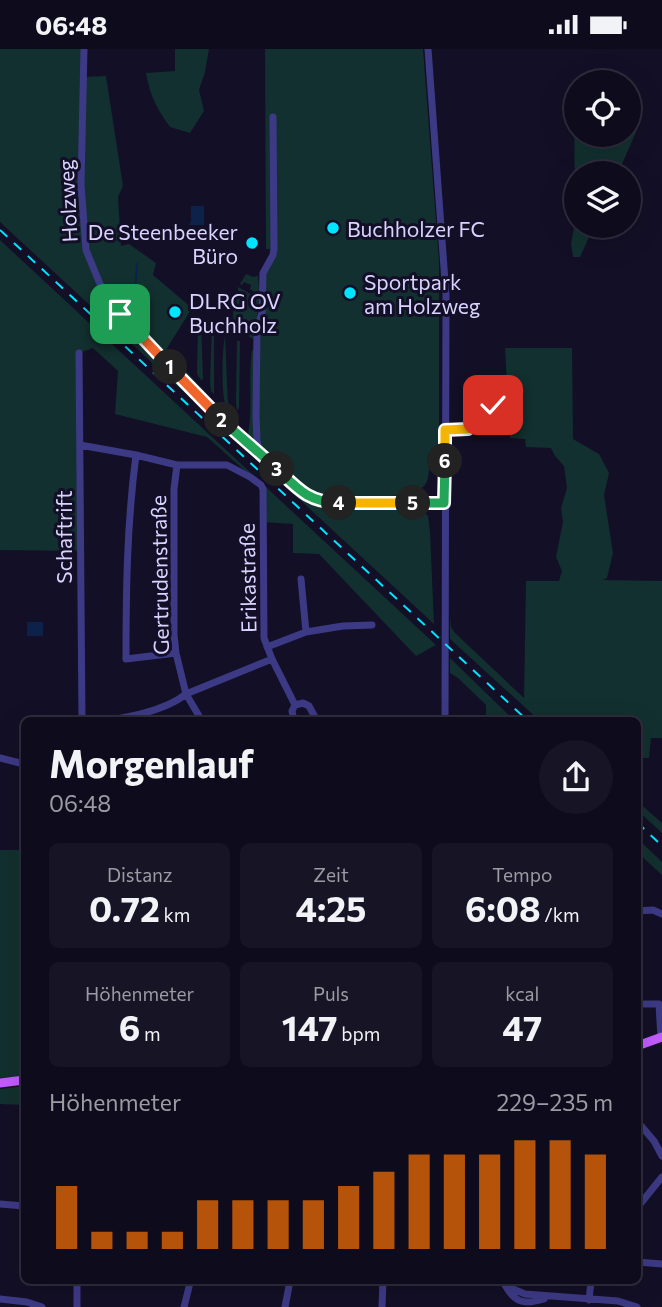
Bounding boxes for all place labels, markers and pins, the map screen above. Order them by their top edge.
place label: Buchholzer FC [347,216,485,241]
place label: De Steenbeeker Büro [88,219,238,268]
marker: Buchholzer FC [325,220,341,236]
marker: De Steenbeeker Büro [244,235,260,251]
place label: Sportpark am Holzweg [364,269,480,318]
pin [90,284,150,344]
marker: Sportpark am Holzweg [342,285,358,301]
place label: DLRG OV Buchholz [189,288,281,337]
marker: DLRG OV Buchholz [167,304,183,320]
pin: 1 [152,349,188,385]
pin [463,375,523,435]
pin: 2 [204,403,240,437]
pin: 6 [428,443,462,479]
pin: 3 [260,451,294,487]
pin: 4 [322,485,356,521]
pin: 5 [396,485,430,521]

